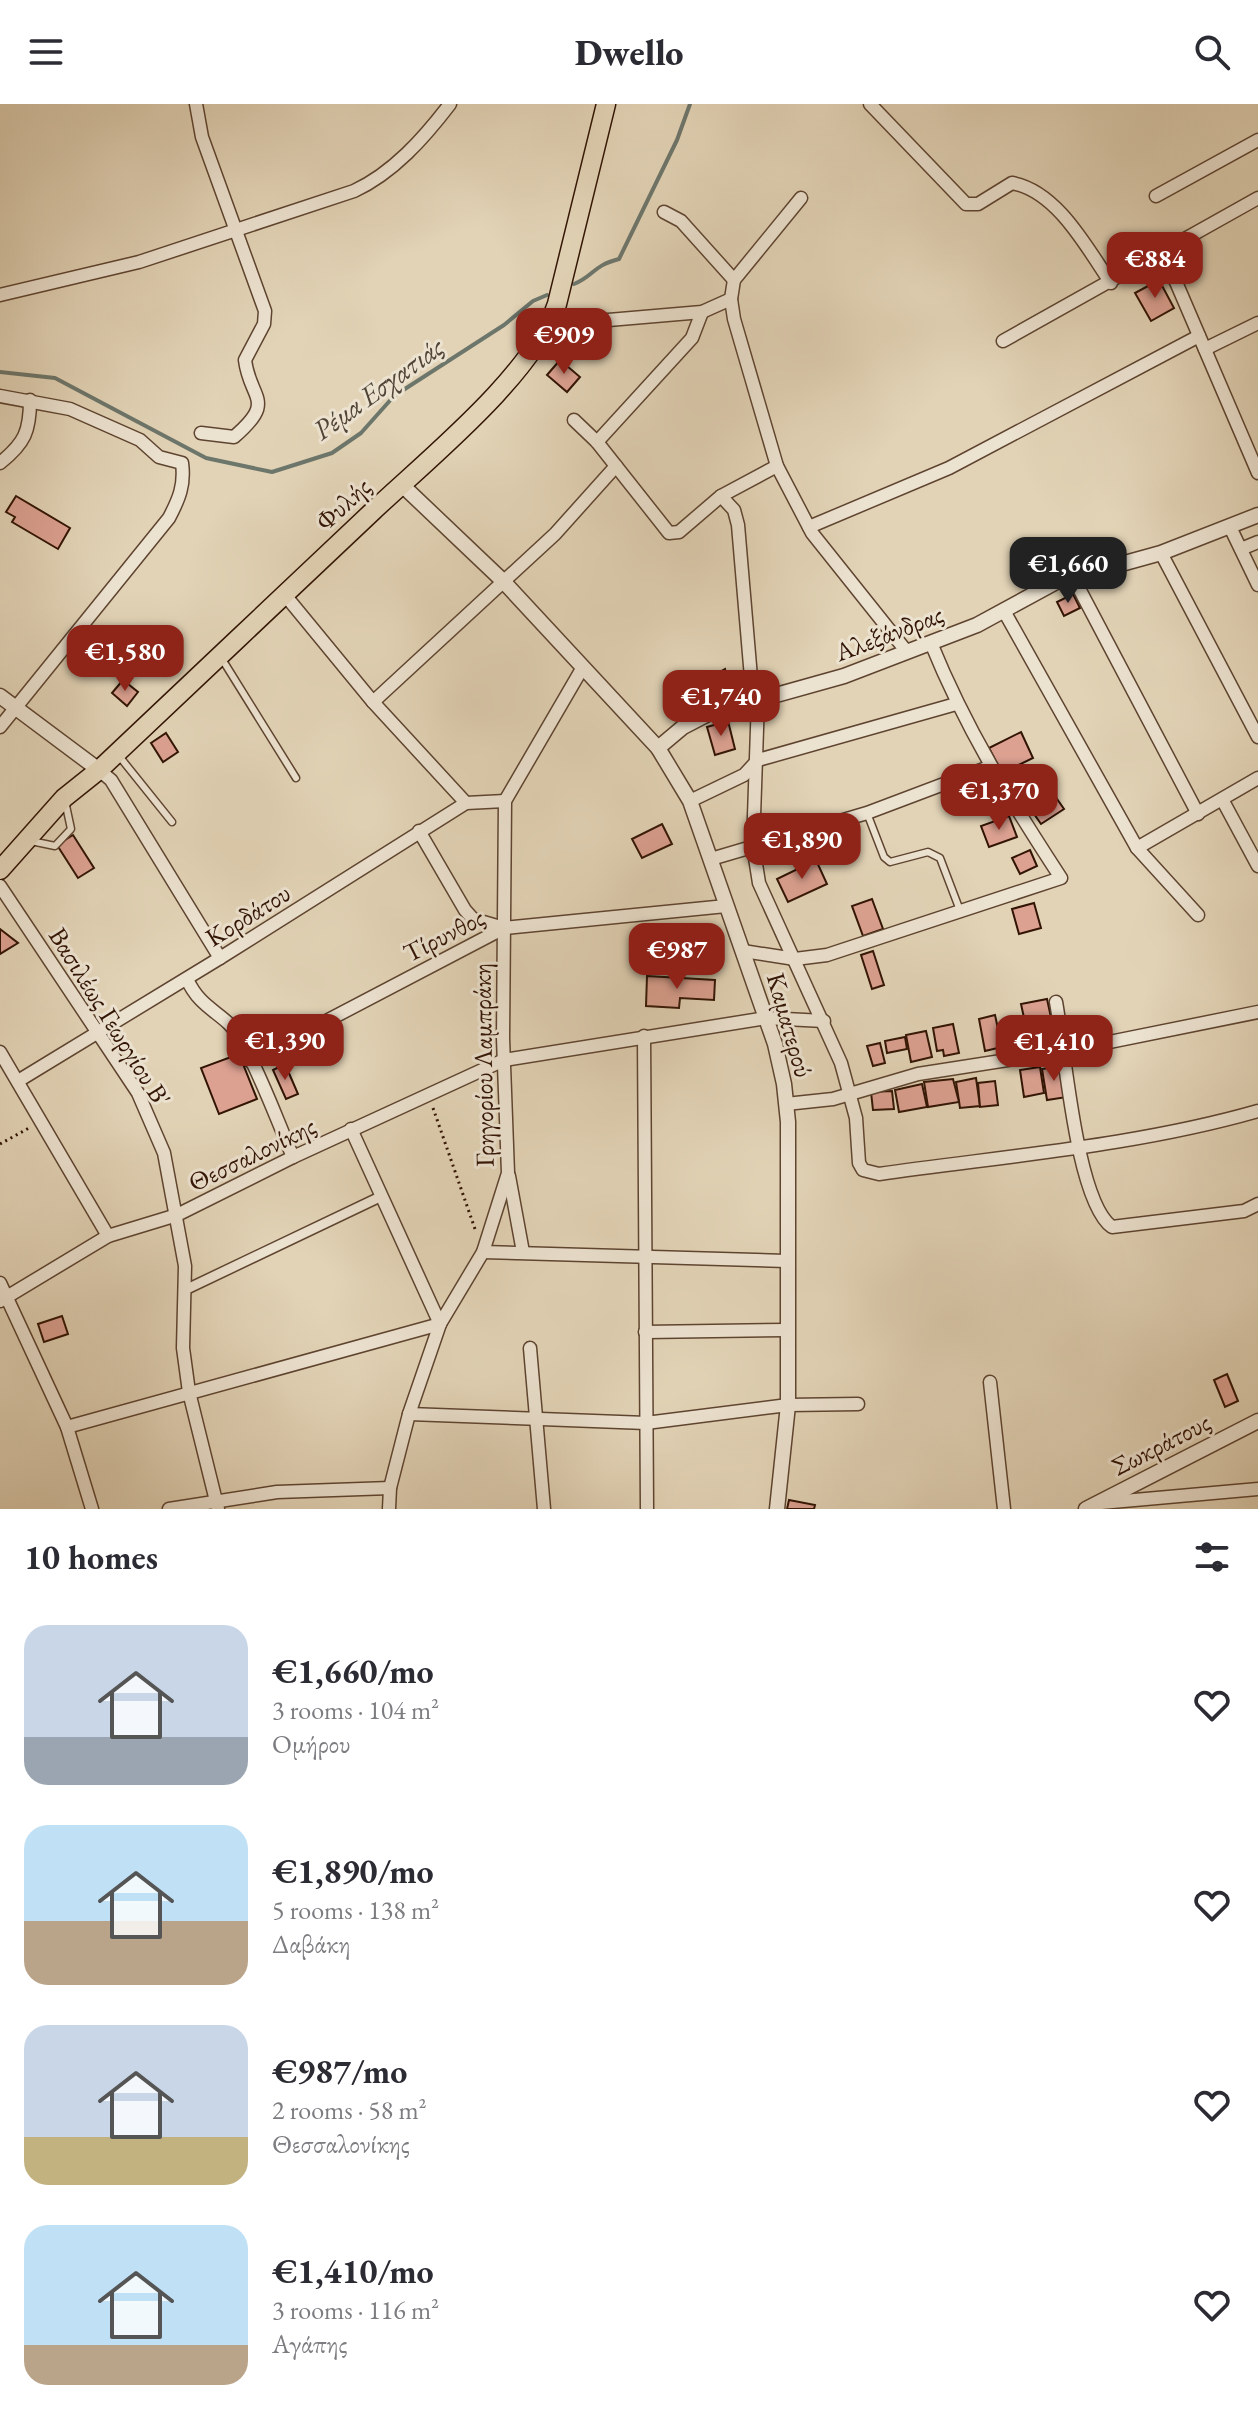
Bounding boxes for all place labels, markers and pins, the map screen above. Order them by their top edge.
pin: €884 [1108,232,1202,300]
pin: €909 [517,308,611,376]
pin: €1,660 [1003,537,1133,605]
pin: €1,580 [60,625,190,693]
pin: €1,740 [656,670,786,738]
pin: €1,370 [934,764,1064,832]
pin: €1,890 [737,813,867,881]
pin: €987 [630,923,724,991]
pin: €1,390 [220,1014,350,1082]
pin: €1,410 [989,1015,1119,1083]

